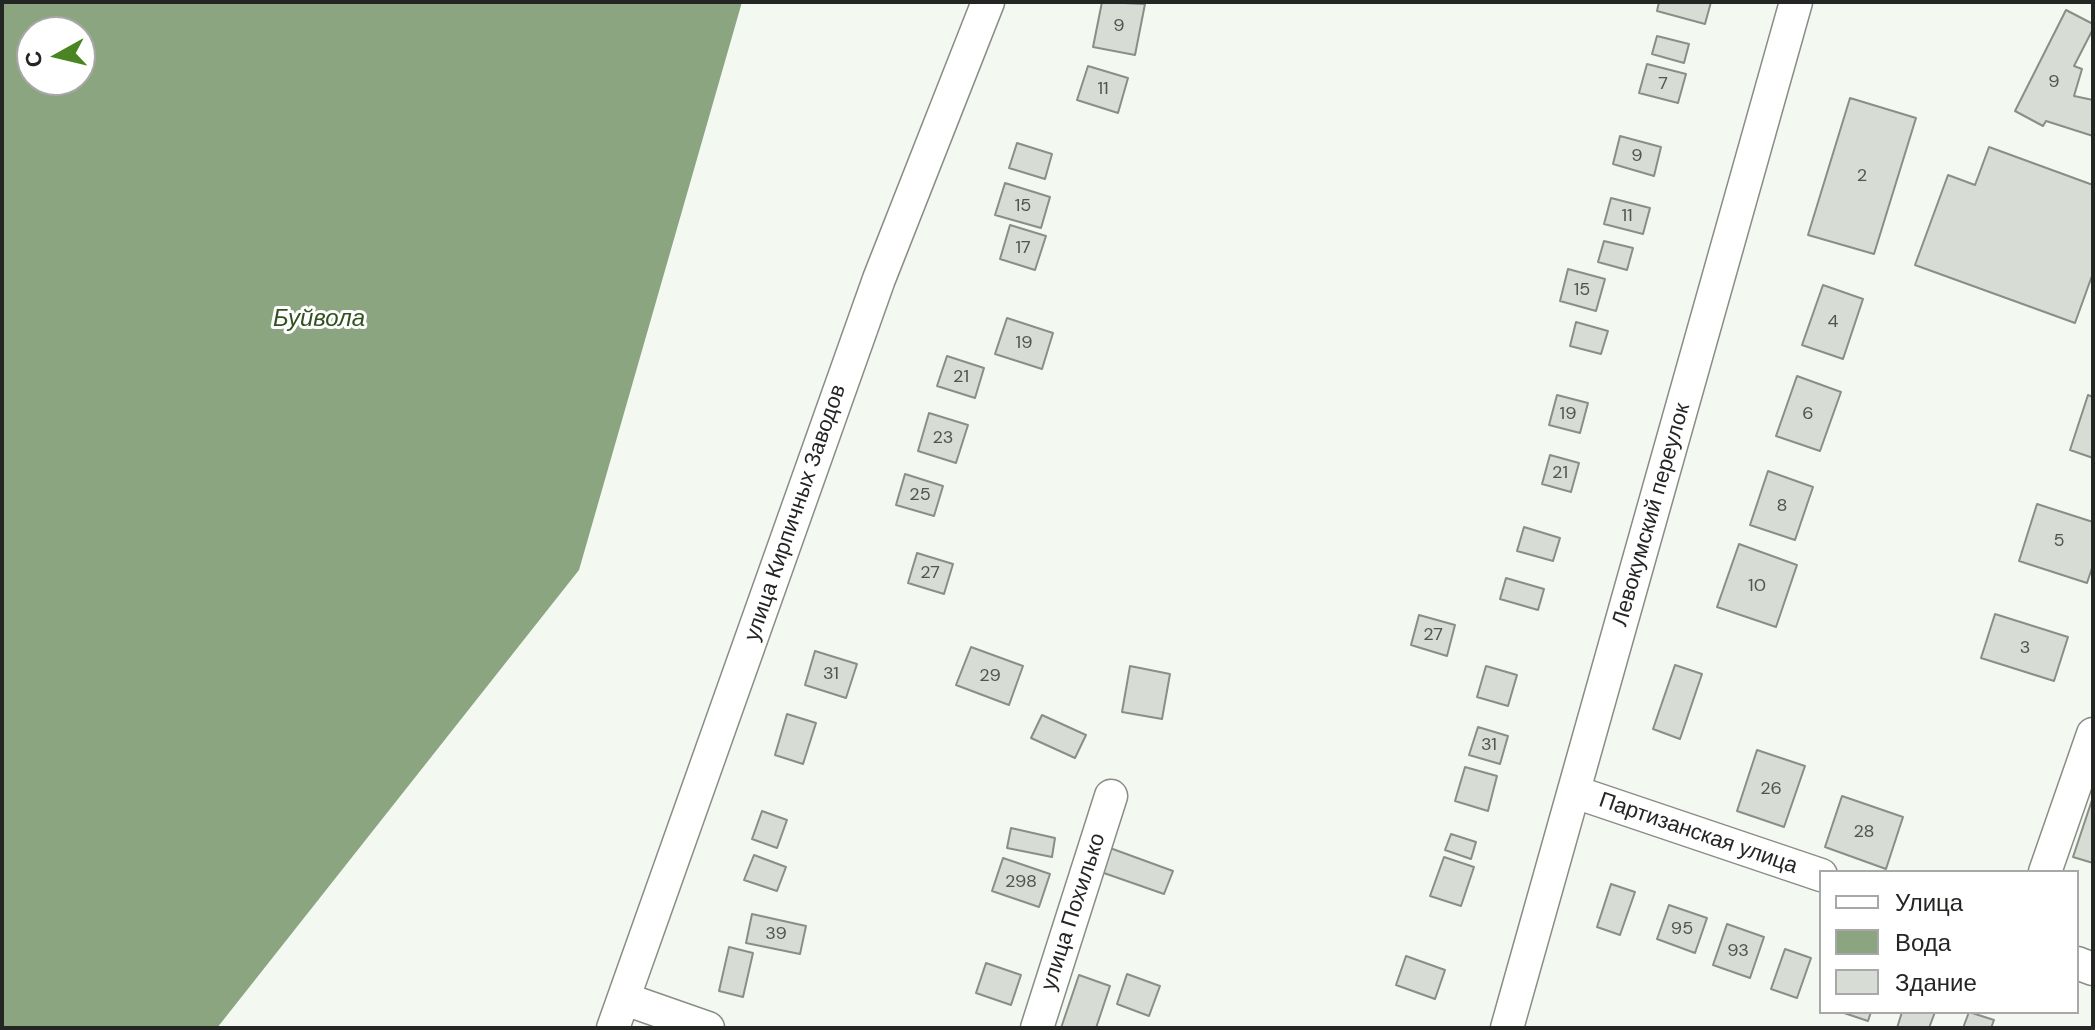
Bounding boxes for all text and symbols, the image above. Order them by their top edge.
house number: 9 [1113,15,1125,37]
north arrow [16,16,96,96]
text: С [18,49,49,69]
house number: 9 [2048,71,2060,93]
house number: 7 [1658,73,1668,95]
house number: 11 [1097,78,1109,100]
house number: 9 [1631,145,1643,167]
house number: 2 [1857,165,1867,187]
house number: 15 [1015,195,1031,217]
house number: 11 [1621,205,1633,227]
house number: 17 [1015,237,1031,259]
house number: 15 [1574,279,1590,301]
water label: Буйвола [273,306,365,334]
house number: 4 [1828,311,1838,333]
house number: 19 [1016,332,1032,354]
house number: 21 [953,366,969,388]
street label: улица Кирпичных Заводов [740,381,852,645]
street label: Левокумский переулок [1607,400,1697,630]
house number: 19 [1560,403,1576,425]
house number: 6 [1802,403,1814,425]
house number: 23 [932,427,954,449]
house number: 21 [1552,462,1568,484]
house number: 25 [909,484,931,506]
house number: 8 [1777,495,1787,517]
house number: 5 [2054,530,2064,552]
house number: 27 [920,562,940,584]
house number: 10 [1748,575,1766,597]
house number: 27 [1423,624,1443,646]
house number: 3 [2020,637,2030,659]
house number: 31 [823,663,839,685]
house number: 29 [979,665,1001,687]
house number: 31 [1481,734,1497,756]
house number: 26 [1760,778,1782,800]
street label: Партизанская улица [1595,788,1801,880]
house number: 28 [1853,821,1875,843]
street label: улица Похилько [1036,830,1112,994]
legend [1819,870,2079,1014]
house number: 298 [1005,871,1037,893]
text: Улица [1895,887,1963,918]
house number: 95 [1671,918,1693,940]
house number: 39 [765,923,787,945]
text: Вода [1895,927,1951,958]
house number: 93 [1727,940,1749,962]
text: Здание [1895,967,1977,998]

